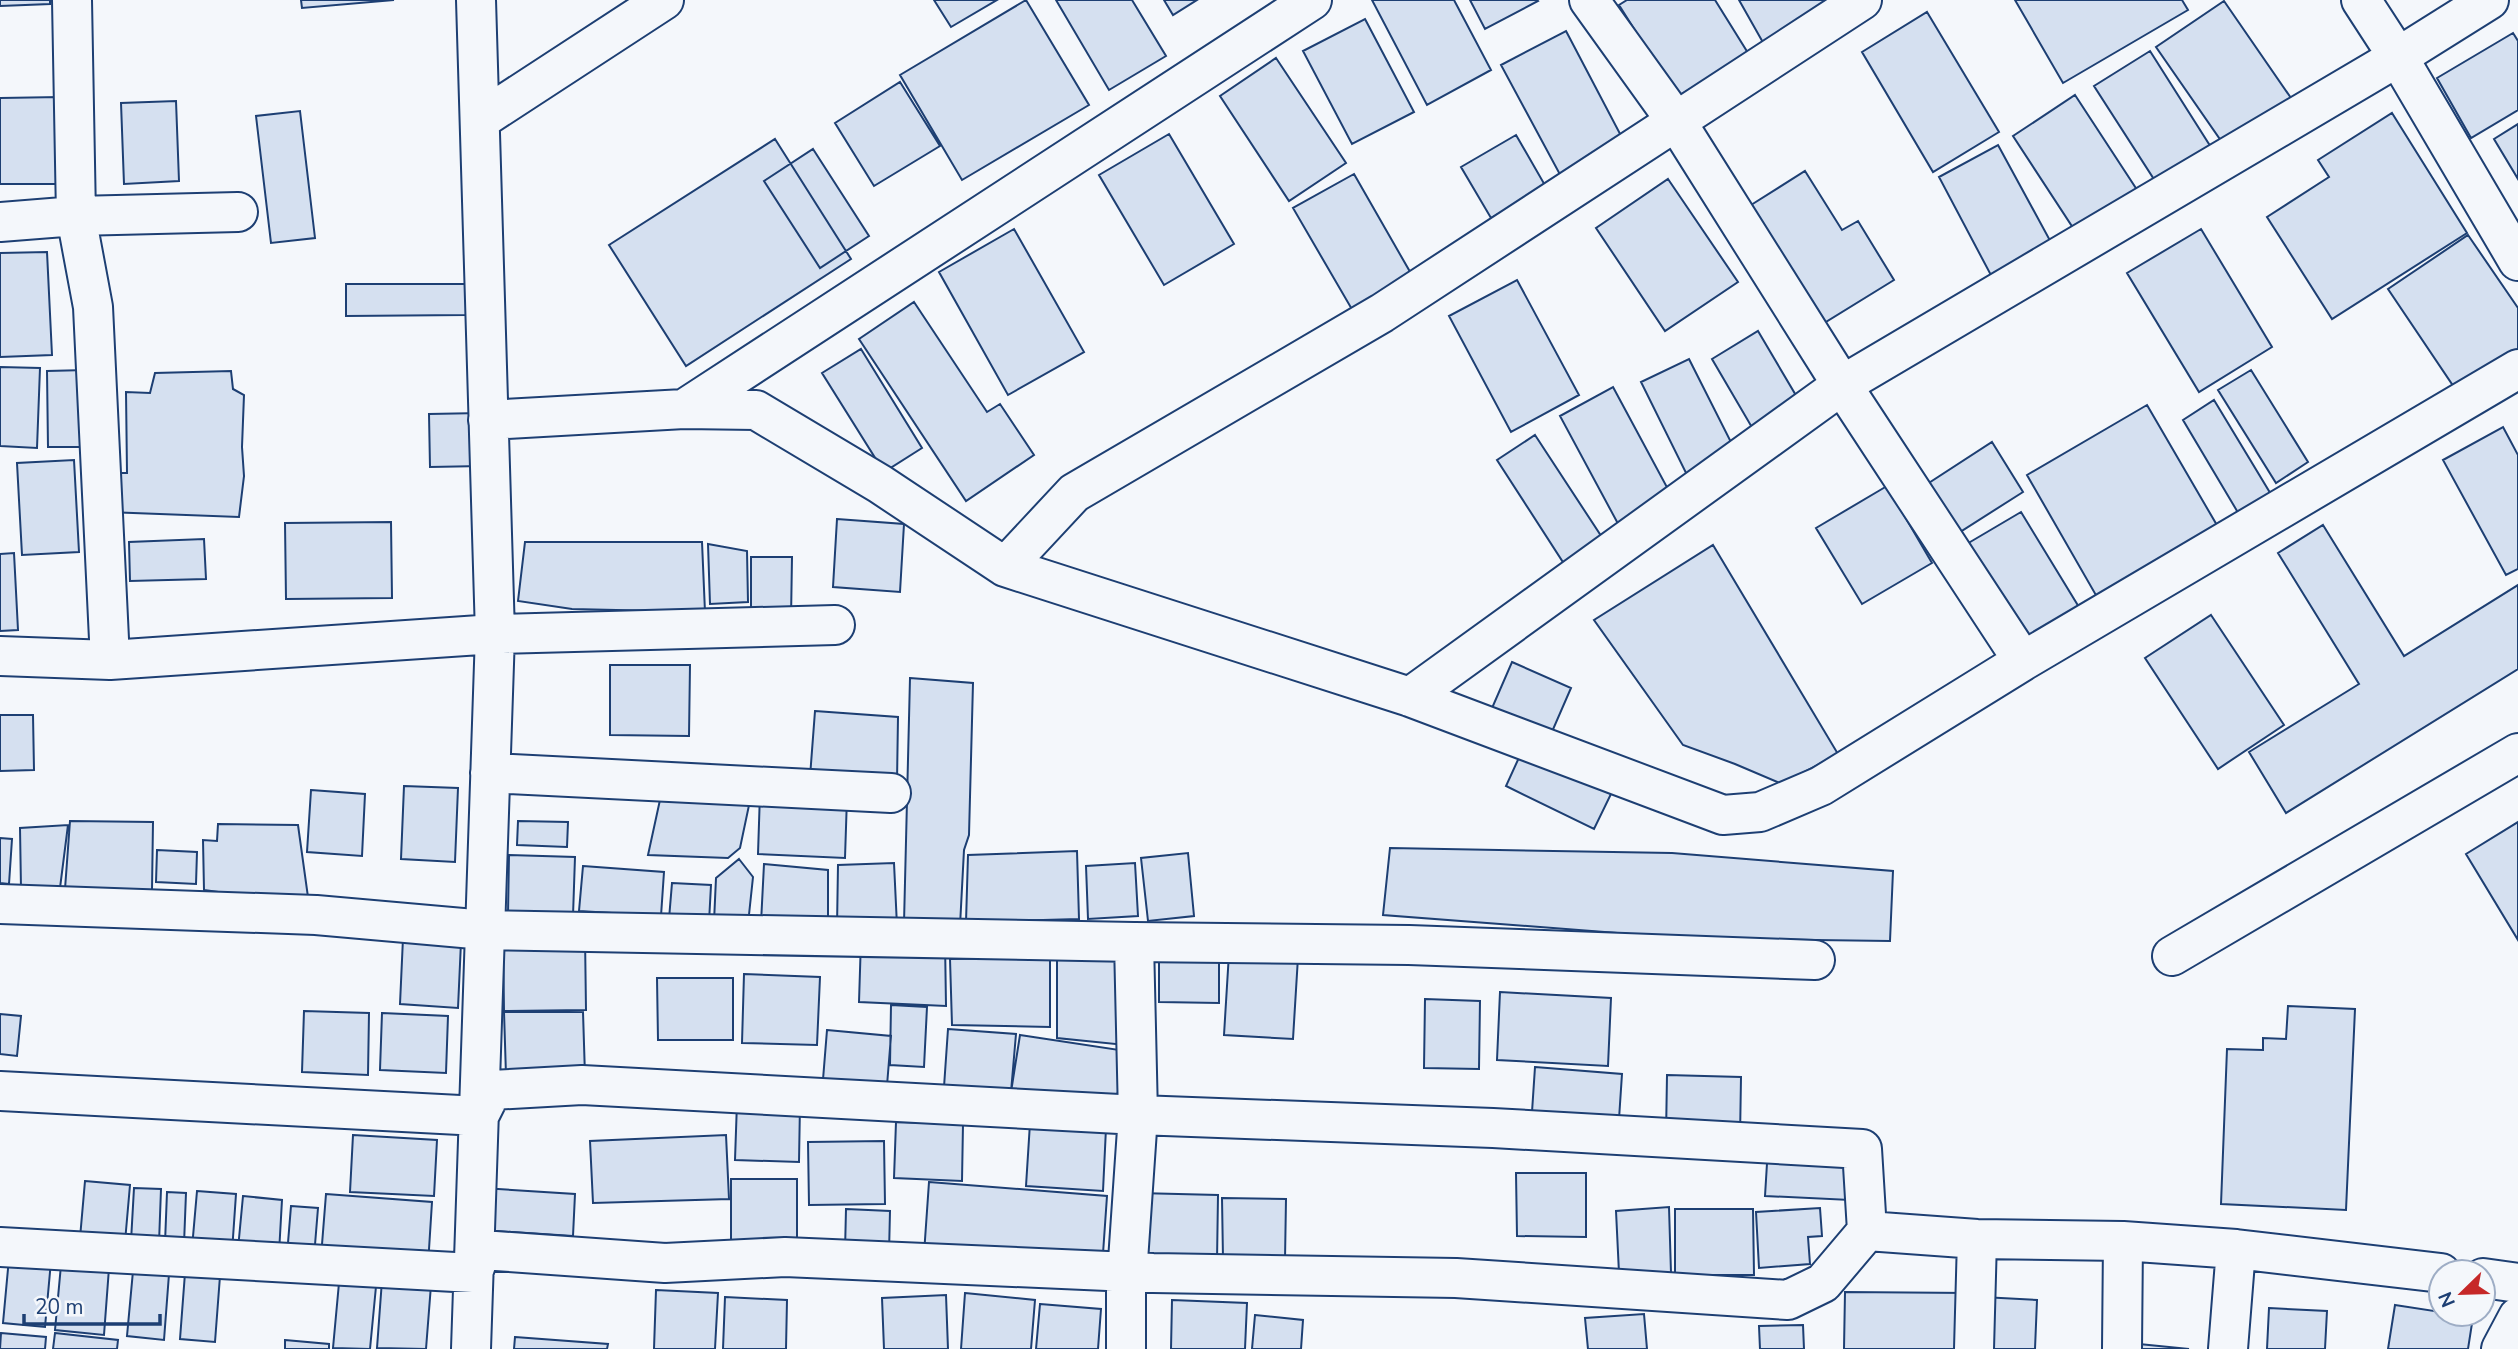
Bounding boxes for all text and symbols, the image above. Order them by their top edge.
north arrow [2427,1258,2497,1328]
scale bar [24,1282,161,1326]
text: N [2433,1288,2462,1311]
text: 20 m [35,1293,84,1321]

